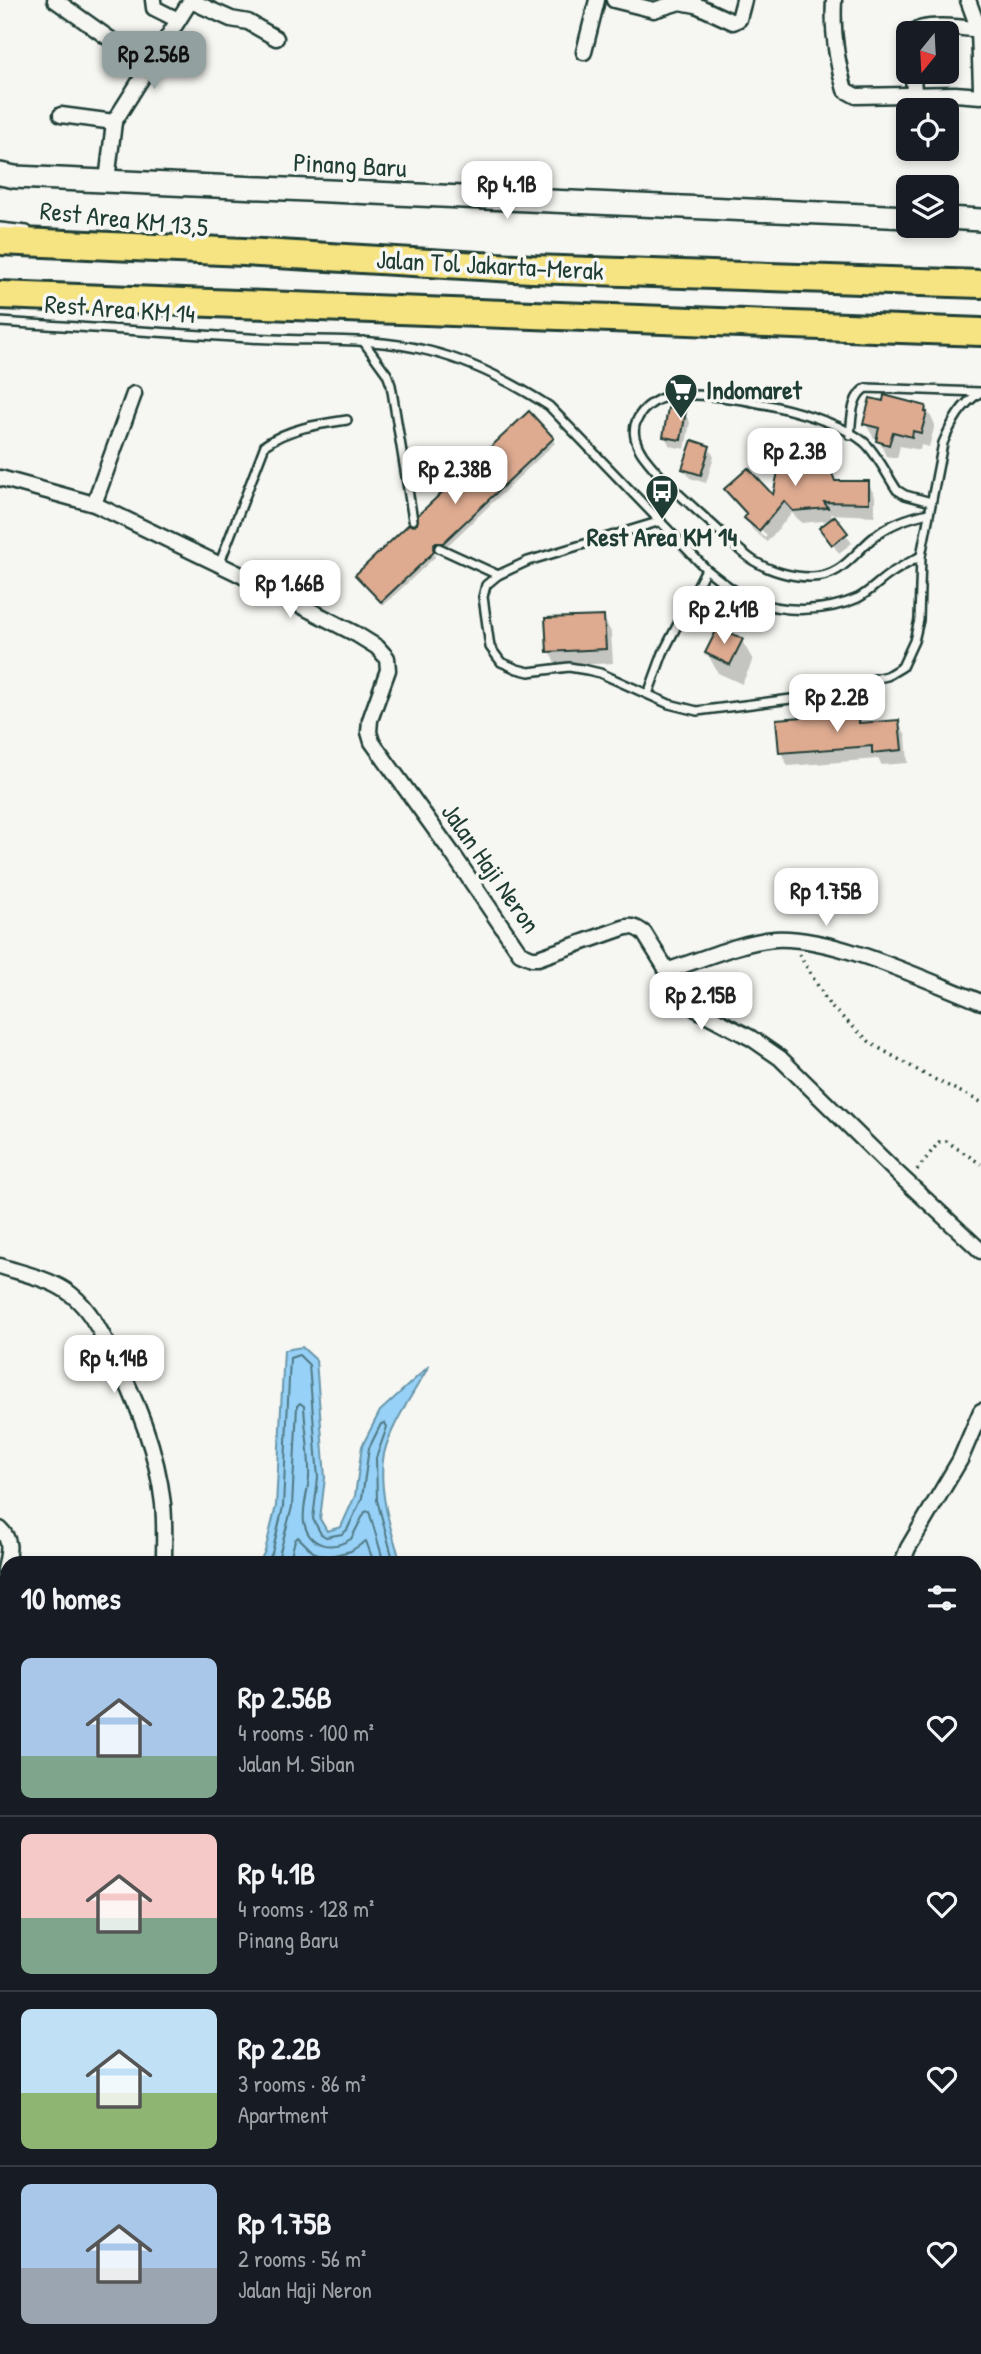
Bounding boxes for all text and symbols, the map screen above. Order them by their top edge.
north arrow [896,21,959,84]
map controls [896,21,959,238]
pin: Rp 2.56B [82,32,226,91]
text: Rp 2.56B [118,38,190,69]
button: locate [896,98,959,161]
street label: Pinang Baru [293,144,408,185]
pin: Rp 4.1B [442,162,572,221]
text: Rp 4.1B [477,168,537,199]
button: layers [896,175,959,238]
street label: Rest Area KM 13,5 [38,192,210,245]
street label: Jalan Tol Jakarta–Merak [375,241,605,288]
street label: Rest Area KM 14 [44,286,196,331]
supermarket icon: Indomaret [662,371,700,420]
place label: Indomaret [706,372,803,407]
pin: Rp 2.3B [730,428,860,488]
text: Rp 2.3B [763,435,827,466]
pin: Rp 2.38B [383,447,527,506]
text: Rp 2.38B [418,453,492,484]
bus stop icon: Rest Area KM 14 [643,472,681,521]
place label: Rest Area KM 14 [587,519,738,554]
pin: Rp 1.66B [218,560,362,620]
text: Rp 1.66B [256,567,324,598]
pin: Rp 2.41B [652,586,796,646]
text: Rp 2.41B [689,593,759,624]
pin: Rp 2.2B [772,674,902,734]
text: Rp 2.2B [805,681,869,712]
street label: Jalan Haji Neron [434,796,549,940]
pin: Rp 1.75B [754,869,898,928]
text: Rp 1.75B [790,875,862,906]
pin: Rp 2.15B [629,972,773,1032]
text: Rp 2.15B [665,979,737,1010]
pin: Rp 4.14B [42,1336,186,1395]
text: Rp 4.14B [80,1342,148,1373]
text: 10 homes [21,1578,121,1618]
icon: filters [923,1579,961,1617]
text: Rp 2.56B [238,1677,332,1717]
icon: home [77,1686,161,1770]
icon: heart [923,1709,961,1747]
text: 4 rooms · 100 m² [238,1717,374,1748]
text: Jalan M. Siban [238,1748,355,1779]
text: Rp 4.1B [238,1853,315,1893]
icon: home [77,1862,161,1946]
icon: heart [923,1885,961,1923]
text: 4 rooms · 128 m² [238,1893,374,1924]
text: Pinang Baru [238,1924,338,1955]
text: Rp 2.2B [238,2028,321,2068]
icon: home [77,2037,161,2121]
icon: heart [923,2060,961,2098]
text: 3 rooms · 86 m² [238,2068,366,2099]
text: Apartment [238,2099,328,2130]
text: Rp 1.75B [238,2203,331,2243]
icon: home [77,2212,161,2296]
icon: heart [923,2235,961,2273]
text: 2 rooms · 56 m² [238,2243,366,2274]
text: Jalan Haji Neron [238,2274,372,2305]

